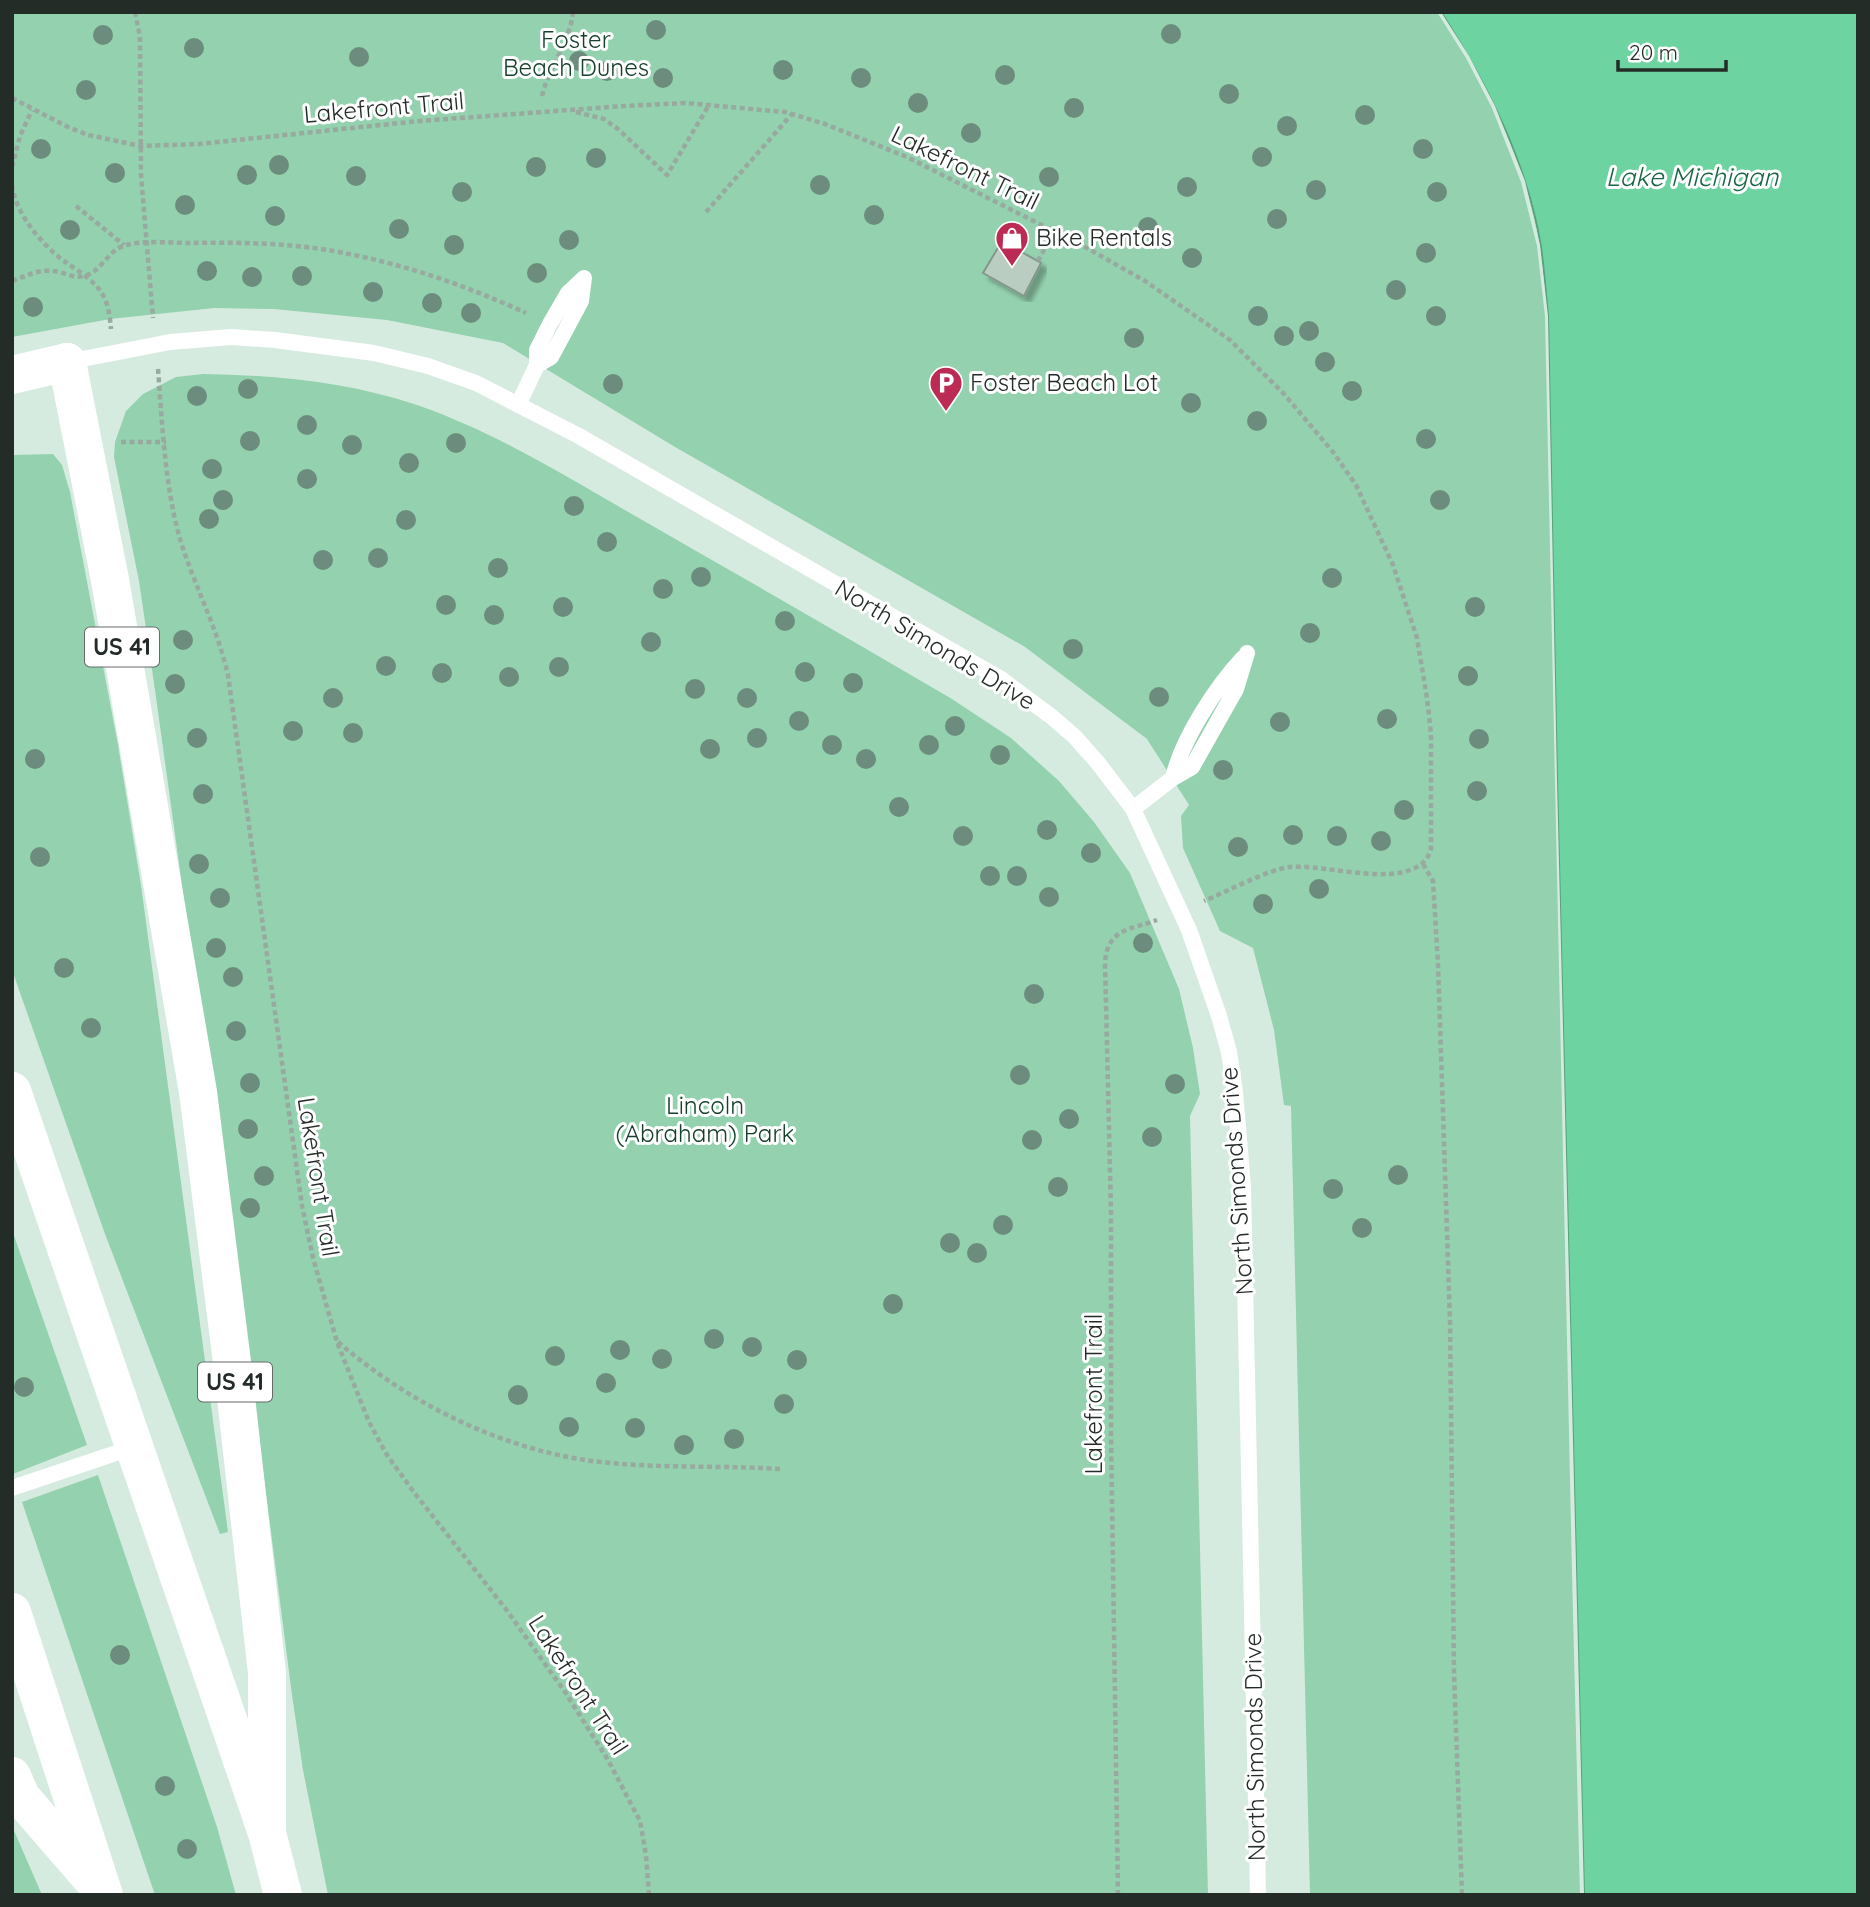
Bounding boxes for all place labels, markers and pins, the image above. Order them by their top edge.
shop icon: Bike Rentals [993,219,1031,268]
place label: Bike Rentals [1036,222,1172,252]
parking icon: Foster Beach Lot [927,364,965,413]
place label: Foster Beach Lot [970,367,1158,397]

